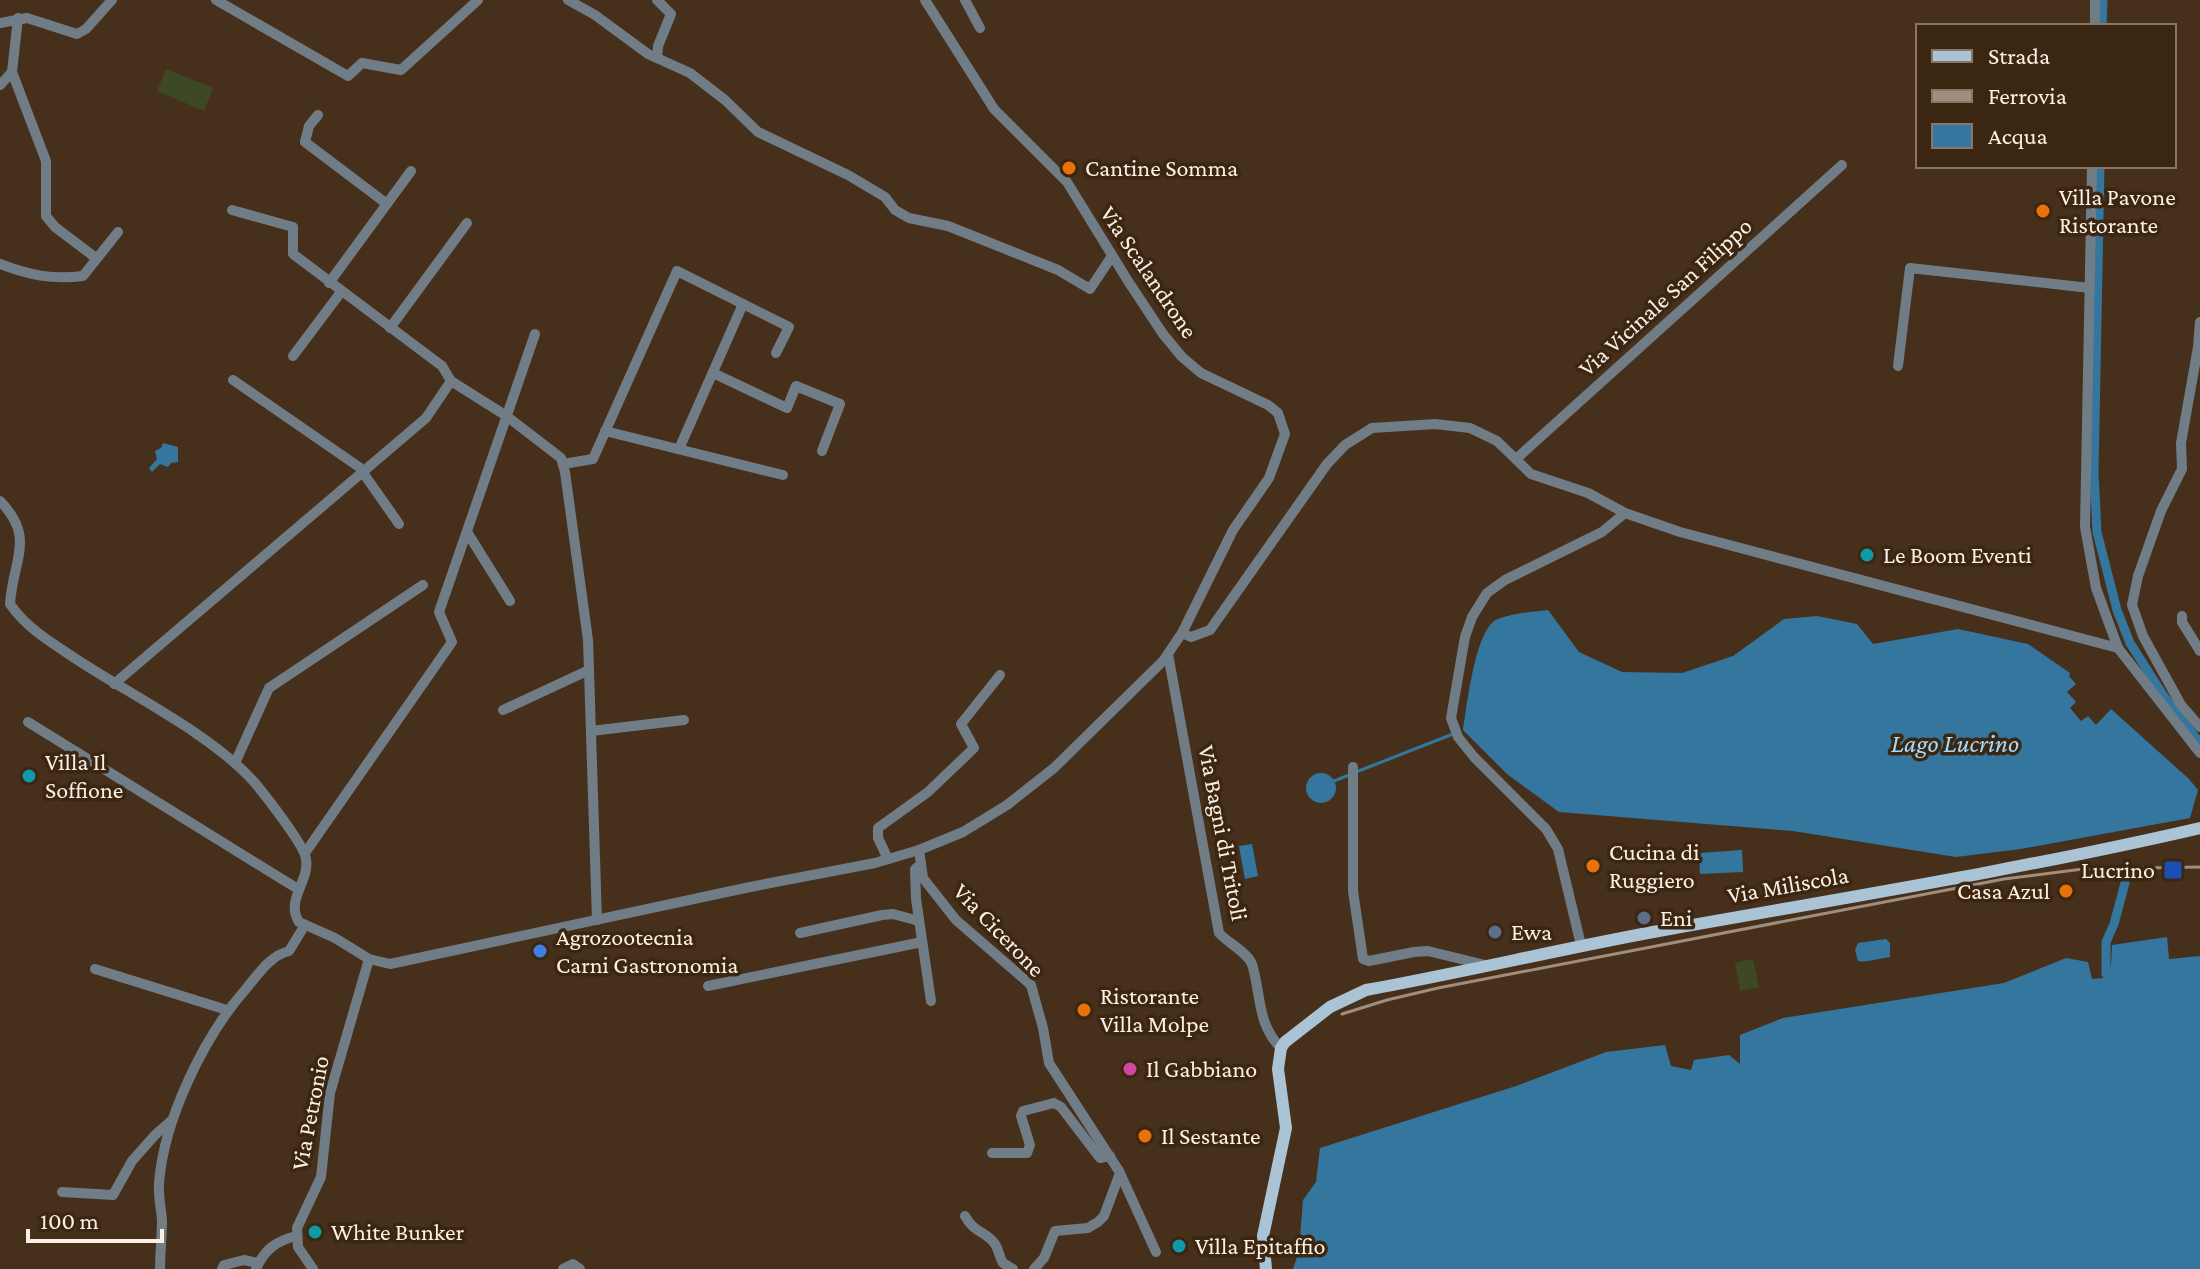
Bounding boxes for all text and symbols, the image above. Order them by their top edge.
legend [1916,24,2176,168]
text: Strada [1988,42,2050,69]
text: Ferrovia [1988,82,2067,109]
text: Acqua [1988,122,2048,149]
place label: Cantine Somma [1085,154,1238,181]
marker: Cantine Somma [1060,159,1078,177]
place label: Villa Pavone Ristorante [2059,183,2176,238]
street label: Via Scalandrone [1095,200,1204,343]
marker: Villa Pavone Ristorante [2034,202,2052,220]
street label: Via Vicinale San Filippo [1572,212,1757,382]
place label: Le Boom Eventi [1883,541,2032,568]
marker: Le Boom Eventi [1858,546,1876,564]
water label: Lago Lucrino [1891,729,2019,758]
street label: Via Bagni di Tritoli [1193,743,1254,923]
place label: Villa Il Soffione [45,748,123,803]
marker: Villa Il Soffione [20,767,38,785]
place label: Cucina di Ruggiero [1609,838,1699,893]
place label: Lucrino [2081,856,2155,883]
marker: Cucina di Ruggiero [1584,857,1602,875]
marker: Lucrino [2162,859,2184,881]
street label: Via Miliscola [1725,861,1851,908]
street label: Via Cicerone [948,877,1051,982]
place label: Casa Azul [1957,877,2050,904]
marker: Casa Azul [2057,882,2075,900]
place label: Eni [1660,904,1692,931]
marker: Eni [1635,909,1653,927]
place label: Ewa [1511,918,1552,945]
place label: Agrozootecnia Carni Gastronomia [556,923,738,978]
marker: Ewa [1486,923,1504,941]
marker: Agrozootecnia Carni Gastronomia [531,942,549,960]
place label: Ristorante Villa Molpe [1100,982,1209,1037]
marker: Ristorante Villa Molpe [1075,1001,1093,1019]
street label: Via Petronio [285,1053,334,1173]
place label: Il Gabbiano [1146,1055,1257,1082]
marker: Il Gabbiano [1121,1060,1139,1078]
place label: Il Sestante [1161,1122,1260,1149]
marker: Il Sestante [1136,1127,1154,1145]
scale bar [28,1193,162,1243]
text: 100 m [40,1207,99,1234]
place label: White Bunker [331,1218,465,1245]
marker: White Bunker [306,1223,324,1241]
place label: Villa Epitaffio [1195,1232,1325,1259]
marker: Villa Epitaffio [1170,1237,1188,1255]

